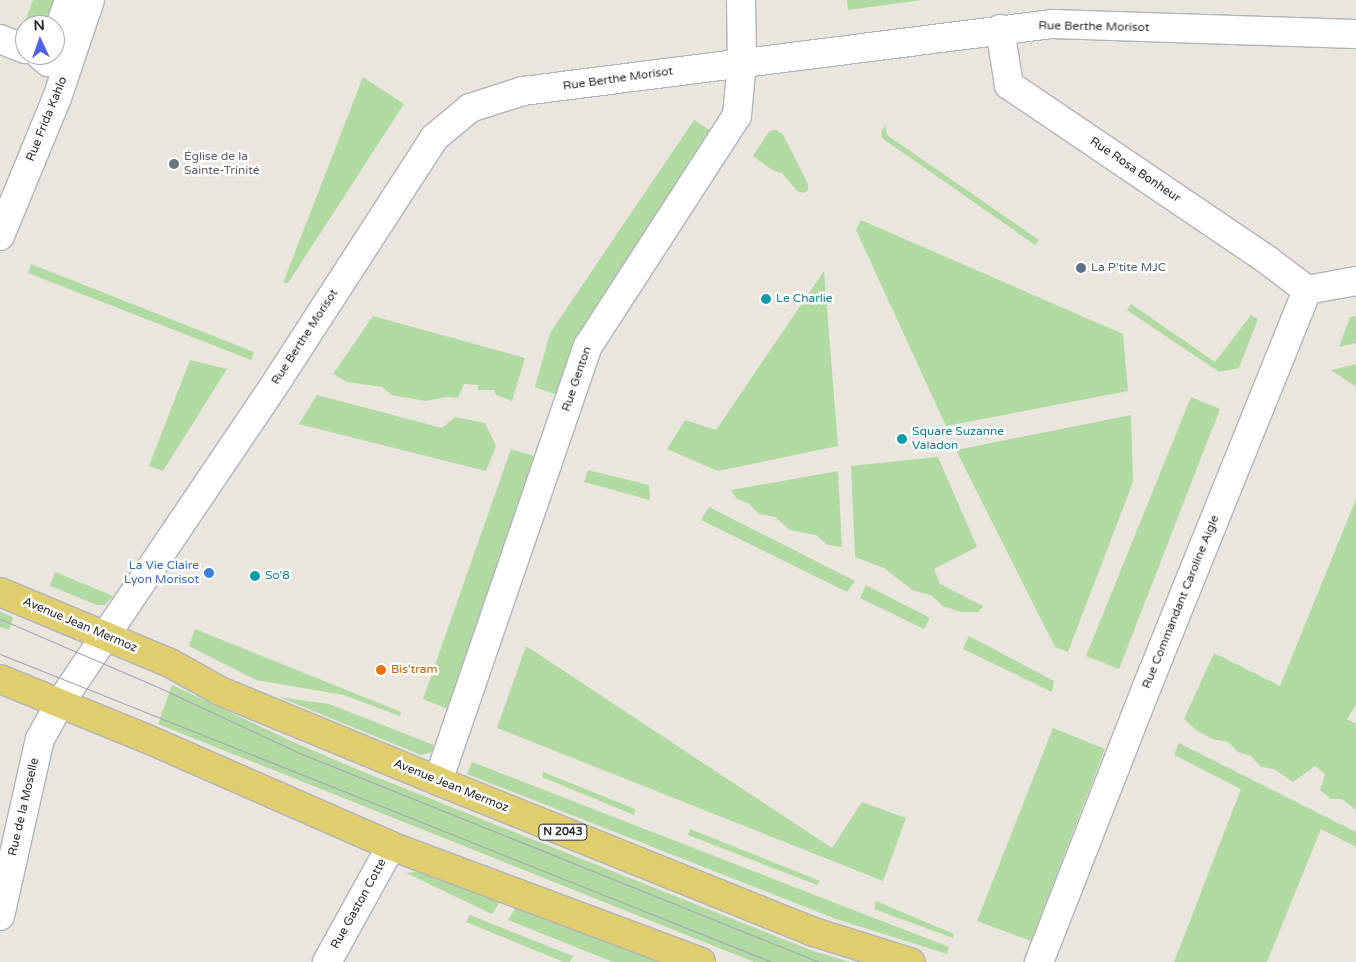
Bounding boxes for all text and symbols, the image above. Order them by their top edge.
north arrow [15,15,65,65]
text: N [33,17,45,34]
street label: Rue Berthe Morisot [1038,19,1150,35]
street label: Rue Berthe Morisot [562,64,674,94]
street label: Rue Frida Kahlo [23,75,71,163]
street label: Rue Rosa Bonheur [1087,134,1183,206]
place label: Église de la Sainte-Trinité [184,150,259,178]
marker: Église de la Sainte-Trinité [168,158,180,170]
place label: La P’tite MJC [1091,261,1166,275]
marker: La P’tite MJC [1075,262,1087,274]
street label: Rue Berthe Morisot [269,286,341,388]
place label: Le Charlie [776,292,833,306]
marker: Le Charlie [760,293,772,305]
street label: Rue Genton [559,345,595,413]
place label: Square Suzanne Valadon [912,425,1004,453]
marker: Square Suzanne Valadon [896,433,908,445]
street label: Rue Commandant Caroline Aigle [1140,513,1222,691]
place label: La Vie Claire Lyon Morisot [124,559,199,587]
marker: La Vie Claire Lyon Morisot [203,567,215,579]
place label: So'8 [265,569,290,583]
marker: So'8 [249,570,261,582]
street label: Avenue Jean Mermoz [21,594,139,656]
place label: Bis'tram [391,663,438,677]
marker: Bis'tram [375,664,387,676]
street label: Avenue Jean Mermoz [391,756,511,816]
street label: Rue de la Moselle [6,757,42,857]
road number: N 2043 [538,824,588,840]
street label: Rue Gaston Cotte [328,856,390,952]

